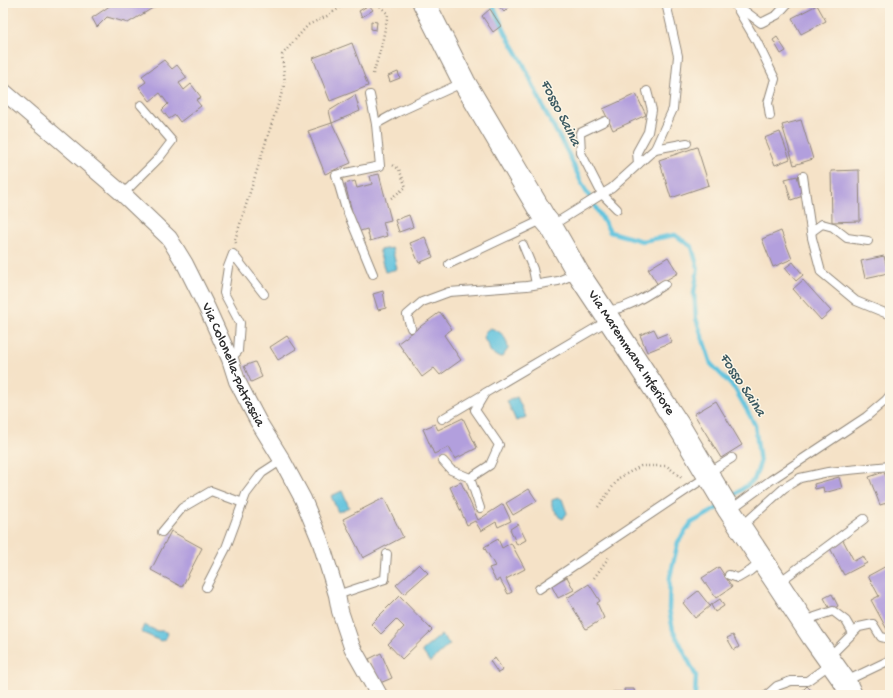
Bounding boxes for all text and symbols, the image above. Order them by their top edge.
water label: Fosso Saina [536,77,585,151]
street label: Via Maremmana Inferiore [583,286,679,419]
street label: Via Colonella-Patrascia [197,299,269,431]
water label: Fosso Saina [715,350,770,421]

